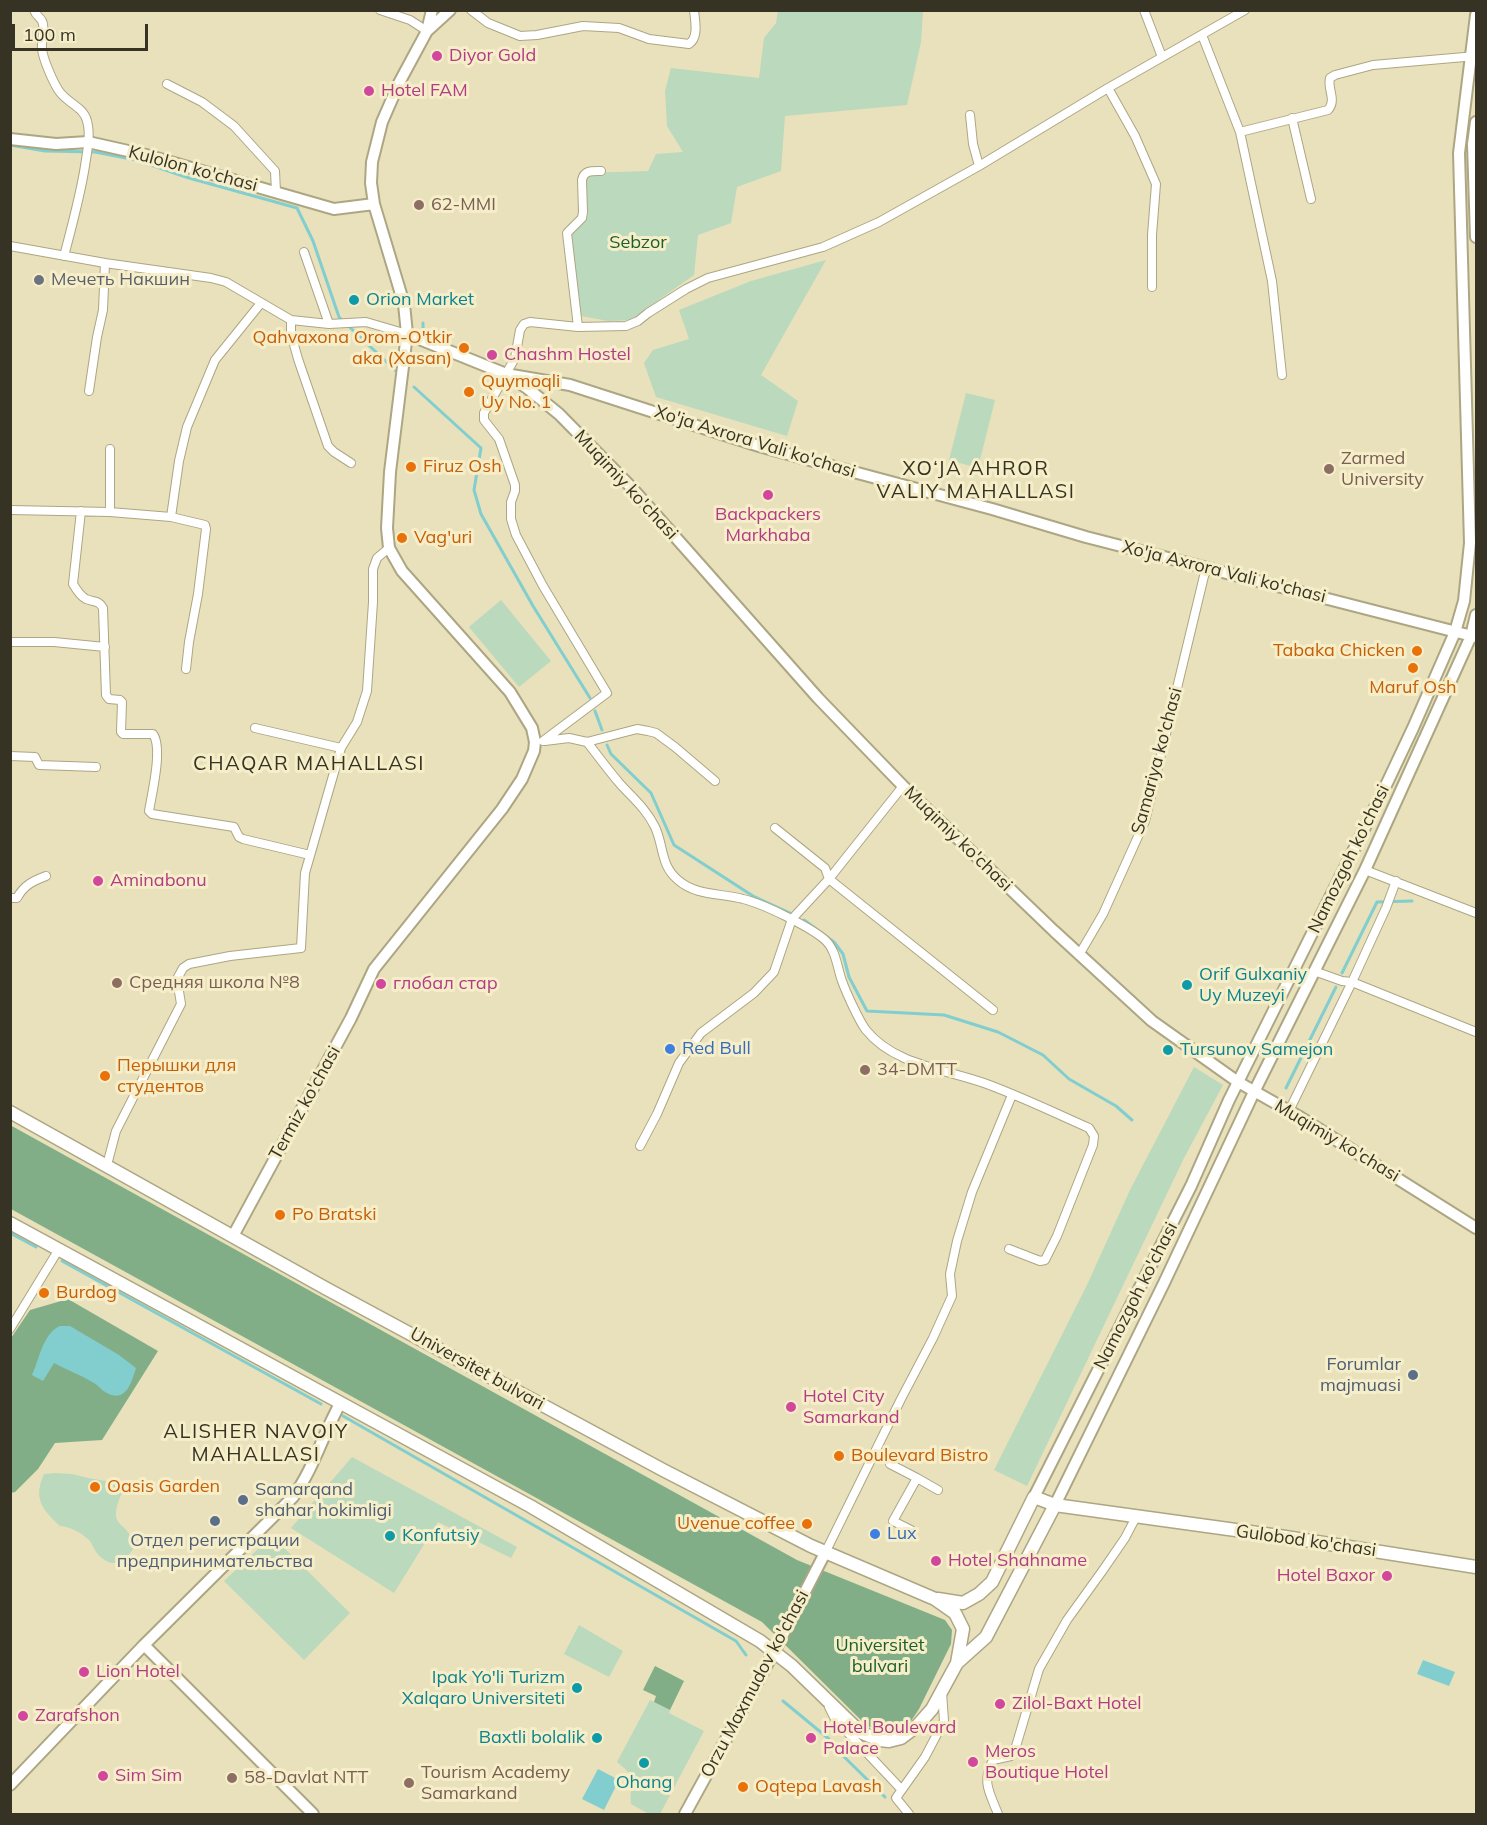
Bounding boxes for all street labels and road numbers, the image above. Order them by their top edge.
street label: Kulolon ko'chasi [126,141,260,197]
street label: Xo'ja Axrora Vali ko'chasi [652,401,858,483]
street label: Muqimiy ko'chasi [570,426,682,544]
street label: Xo'ja Axrora Vali ko'chasi [1120,536,1328,608]
street label: Samariya ko'chasi [1127,685,1187,837]
street label: Namozgoh ko'chasi [1304,781,1394,937]
street label: Muqimiy ko'chasi [899,782,1017,896]
street label: Termiz ko'chasi [265,1042,345,1164]
street label: Muqimiy ko'chasi [1271,1095,1403,1187]
street label: Namozgoh ko'chasi [1089,1219,1183,1373]
street label: Universitet bulvari [406,1323,548,1415]
street label: Gulobod ko'chasi [1234,1520,1378,1562]
street label: Orzu Maxmudov ko'chasi [696,1587,814,1781]

